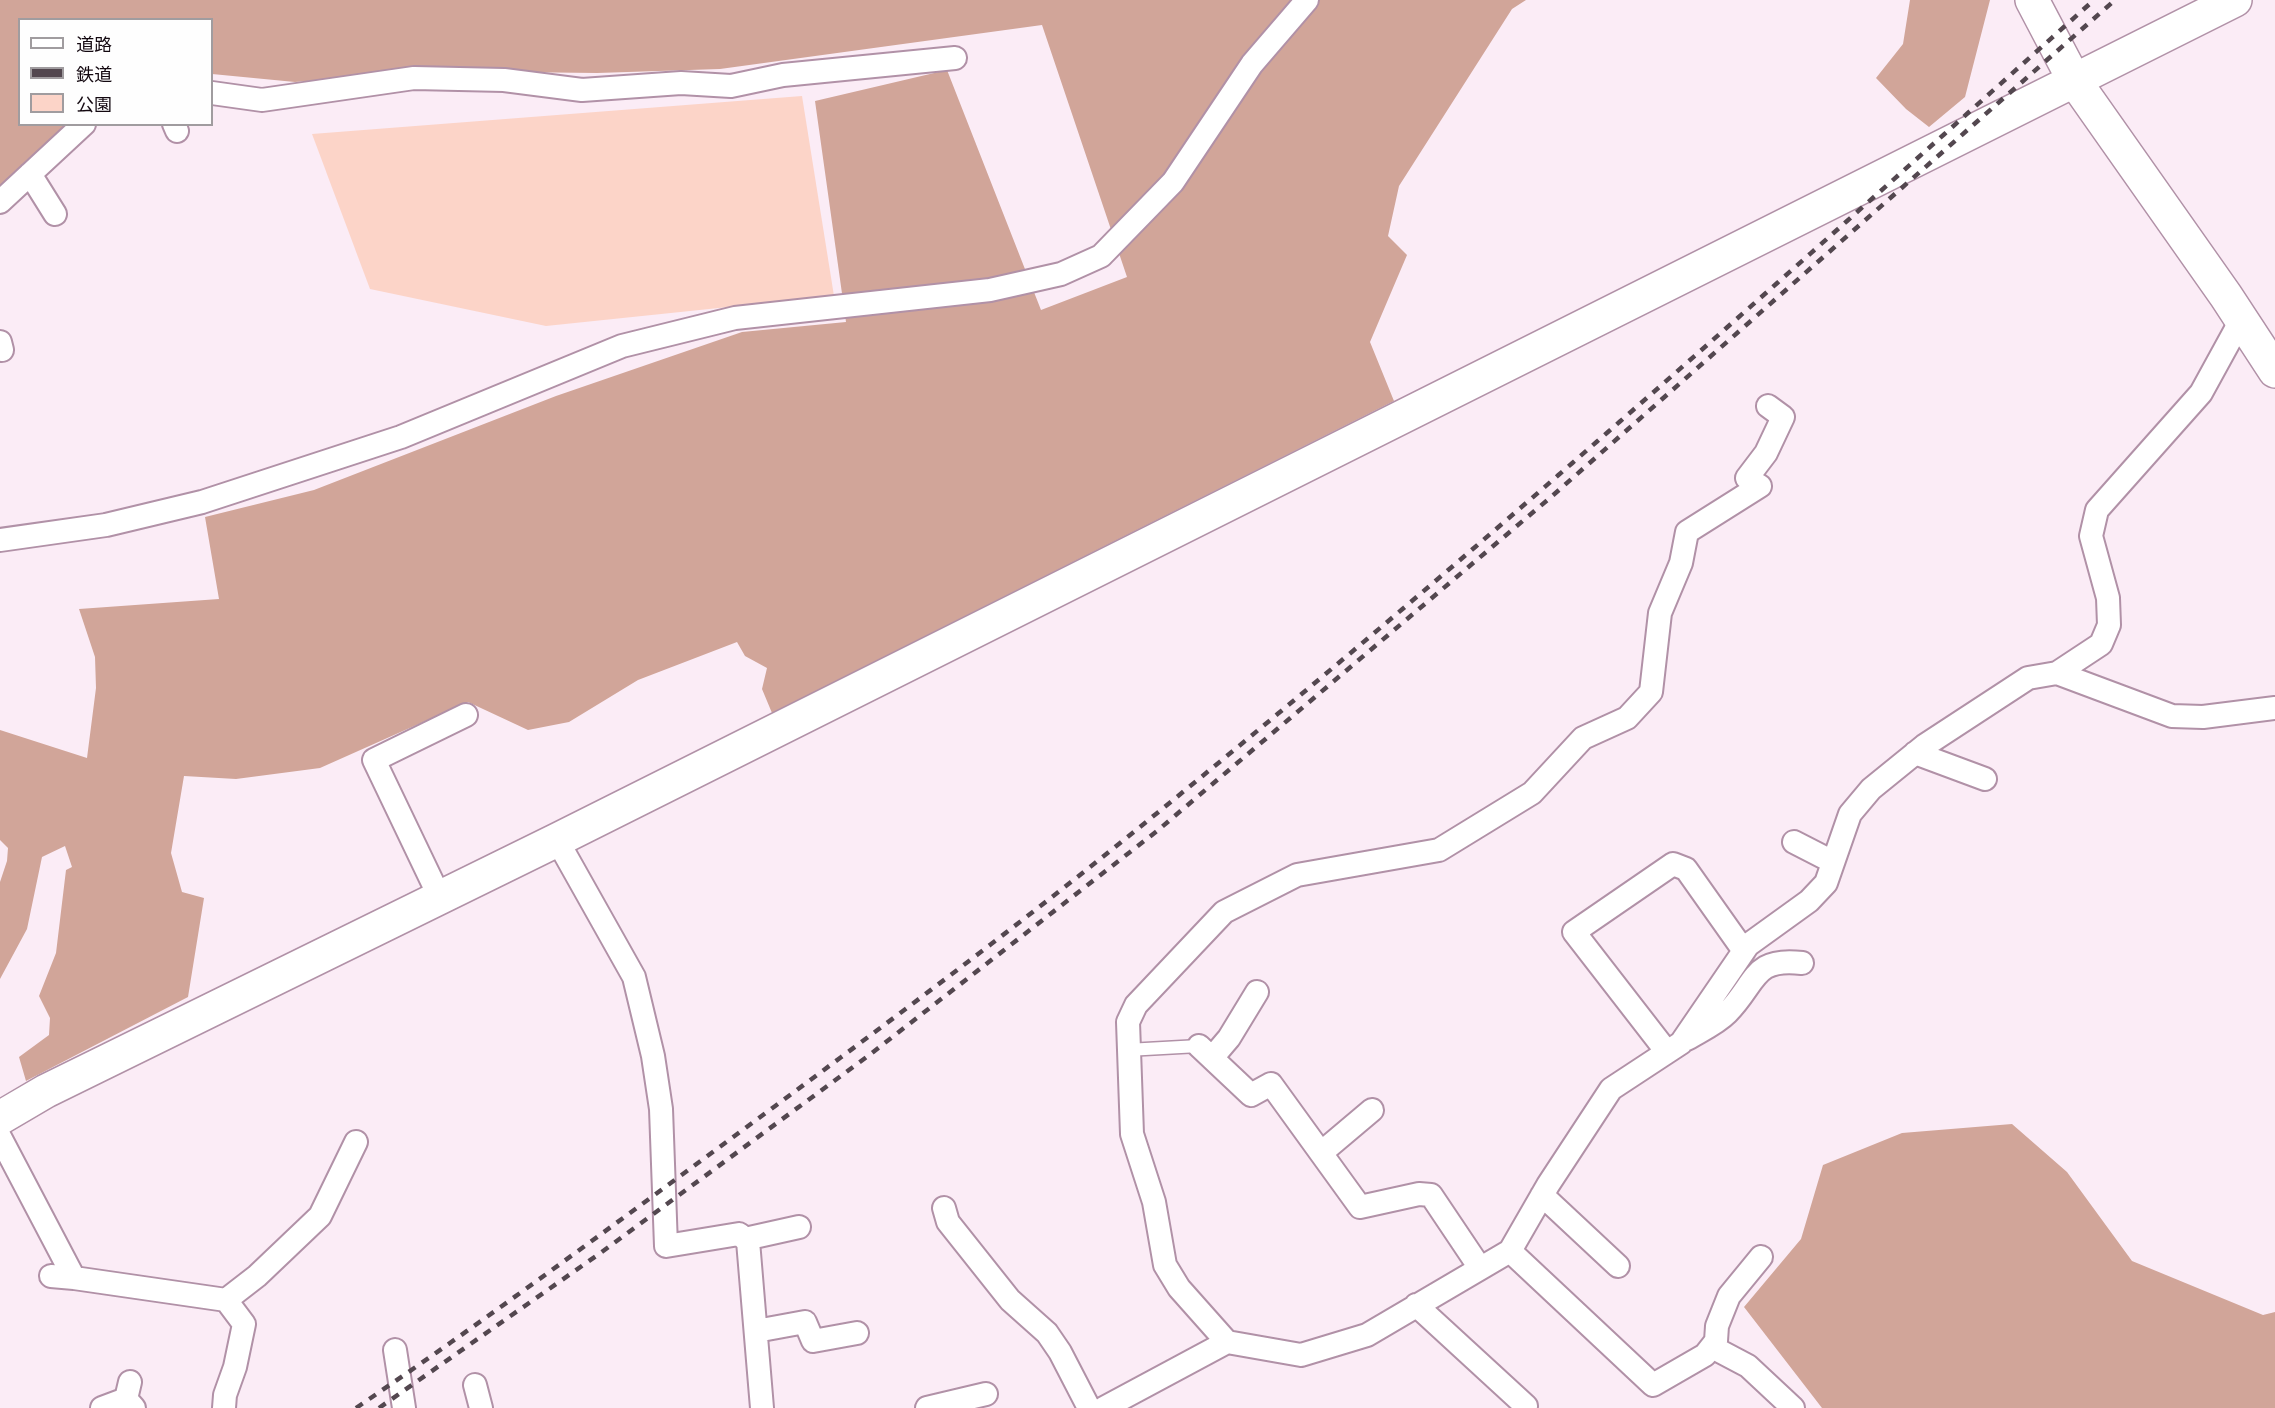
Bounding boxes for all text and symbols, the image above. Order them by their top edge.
legend [18,18,213,126]
text: 道路 [76,32,112,57]
text: 鉄道 [76,62,112,87]
text: 公園 [76,92,112,117]

